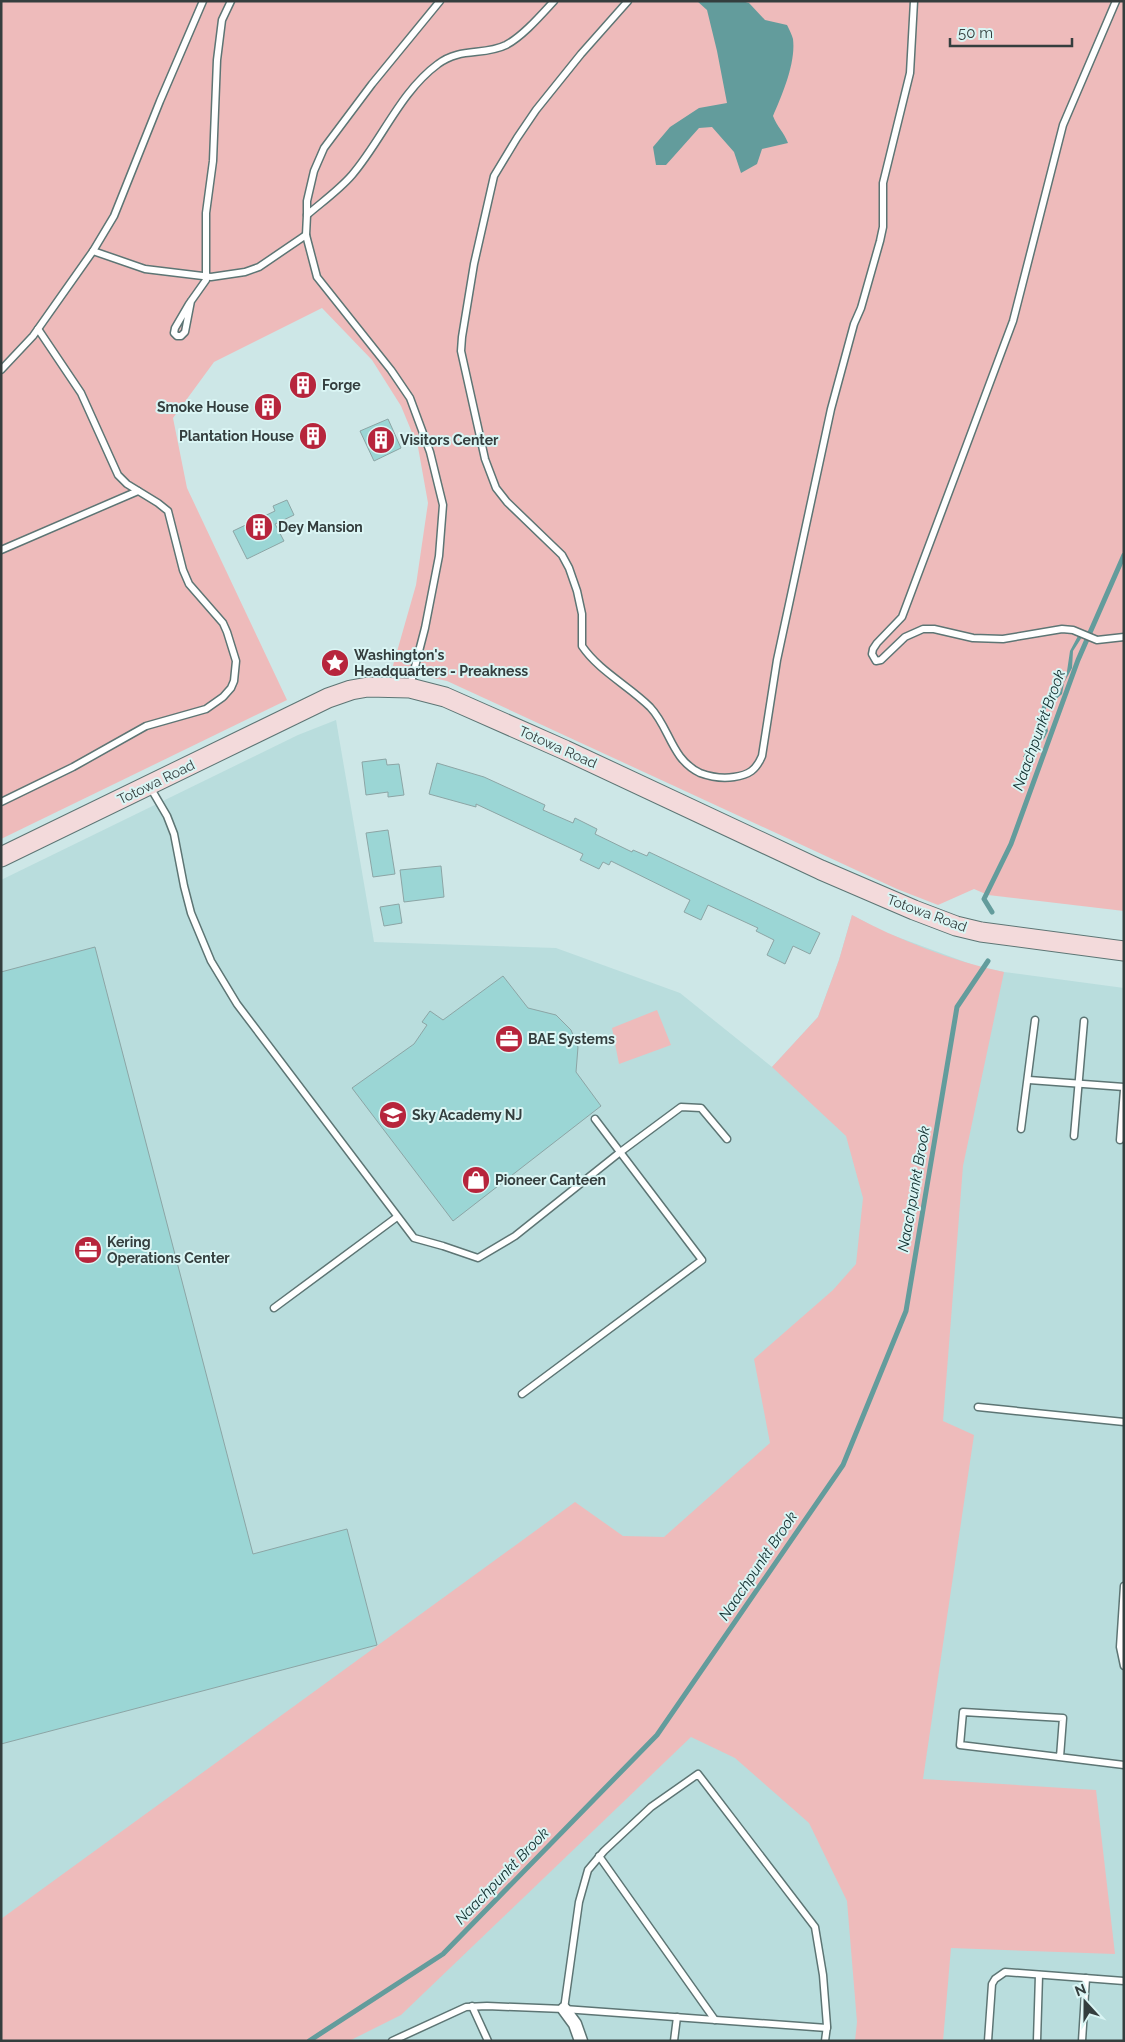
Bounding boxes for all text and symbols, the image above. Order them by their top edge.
scale bar [950,15,1072,47]
text: 50 m [958,24,993,42]
building icon: Forge [288,370,318,400]
place label: Forge [322,377,361,393]
building icon: Smoke House [253,392,283,422]
place label: Smoke House [157,399,250,415]
building icon: Plantation House [298,421,328,451]
building icon: Visitors Center [366,425,396,455]
place label: Plantation House [179,428,295,444]
place label: Visitors Center [400,432,499,448]
building icon: Dey Mansion [244,512,274,542]
place label: Dey Mansion [278,519,363,535]
place label: Washington's Headquarters - Preakness [354,647,528,679]
place icon: Washington's Headquarters - Preakness [320,648,350,678]
water label: Naachpunkt Brook [1009,667,1069,793]
street label: Totowa Road [516,723,600,771]
street label: Totowa Road [115,756,197,808]
street label: Totowa Road [885,891,969,935]
office icon: BAE Systems [494,1024,524,1054]
place label: BAE Systems [528,1031,615,1047]
school or university icon: Sky Academy NJ [378,1100,408,1130]
place label: Sky Academy NJ [412,1107,522,1123]
water label: Naachpunkt Brook [894,1125,934,1253]
shop icon: Pioneer Canteen [461,1165,491,1195]
place label: Pioneer Canteen [495,1172,606,1188]
place label: Kering Operations Center [107,1234,230,1266]
office icon: Kering Operations Center [73,1235,103,1265]
water label: Naachpunkt Brook [715,1508,801,1624]
water label: Naachpunkt Brook [451,1824,553,1928]
north arrow [1060,1977,1110,2027]
text: N [1072,1980,1088,1999]

